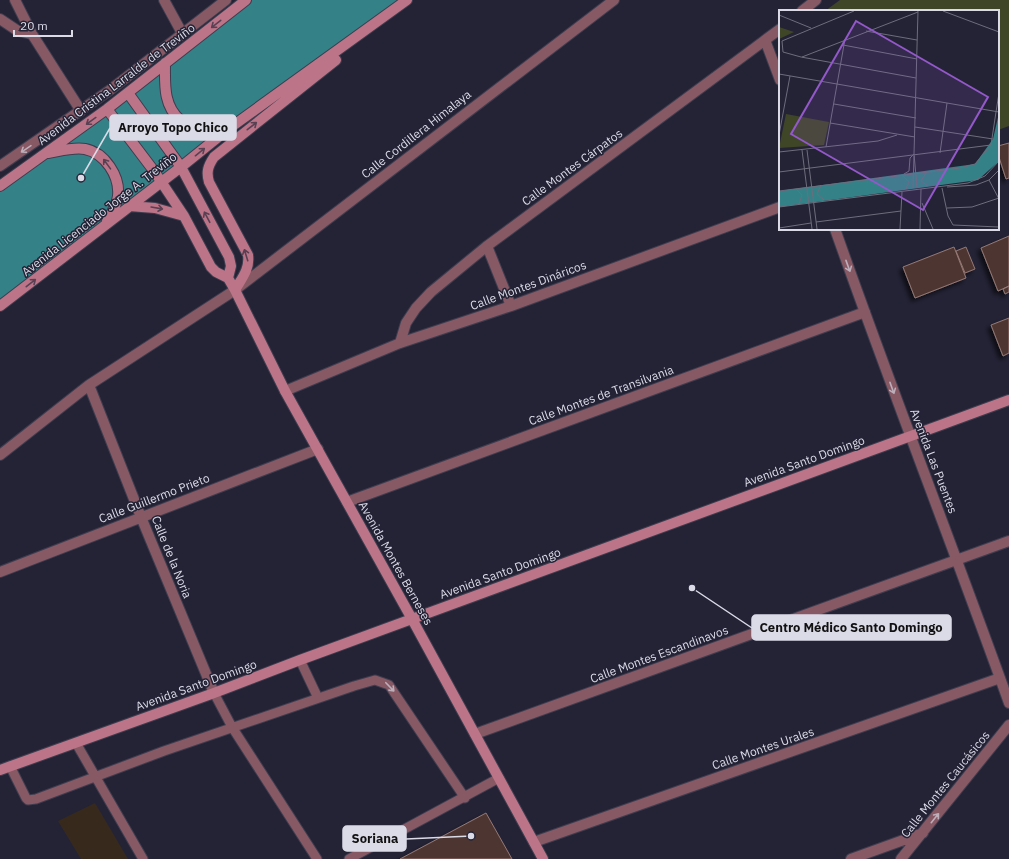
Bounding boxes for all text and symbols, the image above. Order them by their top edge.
inset map [779,10,999,230]
scale bar [14,12,72,38]
text: 20 m [20,18,48,33]
street label: Avenida Cristina Larralde de Treviño [34,20,198,148]
one-way arrow [210,20,221,28]
street label: Calle Cordillera Himalaya [358,86,474,181]
callout: Arroyo Topo Chico [110,115,236,140]
one-way arrow [85,117,96,125]
text: Arroyo Topo Chico [118,119,228,136]
one-way arrow [246,122,257,131]
street label: Calle Montes Cárpatos [519,125,625,209]
one-way arrow [20,145,32,153]
one-way arrow [195,147,205,156]
street label: Avenida Licenciado Jorge A. Treviño [19,149,180,279]
one-way arrow [103,159,112,170]
one-way arrow [150,205,163,213]
one-way arrow [203,211,211,223]
one-way arrow [242,248,249,261]
street label: Calle Montes Dináricos [468,257,588,313]
one-way arrow [845,259,853,271]
one-way arrow [25,278,36,287]
street label: Calle Montes de Transilvania [526,362,676,428]
one-way arrow [889,382,897,394]
street label: Avenida Las Puentes [907,406,961,516]
street label: Avenida Santo Domingo [741,432,867,490]
street label: Calle Guillermo Prieto [97,470,212,526]
street label: Avenida Montes Berneses [356,499,436,628]
street label: Calle de la Noria [149,514,196,601]
street label: Avenida Santo Domingo [437,544,563,602]
callout: Centro Médico Santo Domingo [752,615,951,640]
text: Centro Médico Santo Domingo [759,619,943,636]
street label: Calle Montes Escandinavos [588,622,730,686]
street label: Avenida Santo Domingo [133,656,259,714]
one-way arrow [385,682,394,692]
street label: Calle Montes Urales [710,723,816,773]
street label: Calle Montes Caucásicos [897,728,993,840]
one-way arrow [930,813,939,824]
callout: Soriana [343,826,406,851]
text: Soriana [352,830,398,847]

